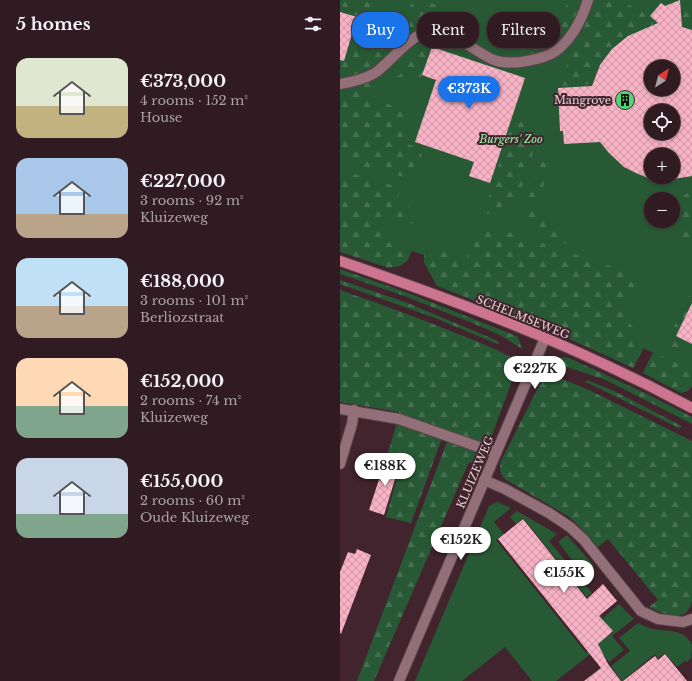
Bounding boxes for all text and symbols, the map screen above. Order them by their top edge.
chip: Buy [352,12,409,48]
chip: Rent [417,12,479,48]
chip: Filters [487,12,560,48]
icon: filters [302,13,324,35]
text: 5 homes [16,14,91,35]
north arrow [644,60,680,96]
map controls [644,60,680,228]
text: €373,000 [140,71,226,92]
icon: home [48,74,96,122]
pin: €373K [441,76,497,110]
text: €373K [447,80,491,97]
building icon: Mangrove [614,89,636,111]
text: 4 rooms · 152 m² [140,92,248,109]
place label: Mangrove [554,93,611,107]
button: locate [644,104,680,140]
text: House [140,109,182,126]
park label: Burgers' Zoo [478,132,543,146]
button: + [644,148,680,184]
text: €227,000 [140,171,226,192]
icon: home [48,174,96,222]
text: 3 rooms · 92 m² [140,192,244,209]
button: − [644,192,680,228]
text: Kluizeweg [140,209,208,226]
text: €188,000 [140,271,225,292]
icon: home [48,274,96,322]
text: 3 rooms · 101 m² [140,292,248,309]
street label: SCHELMSEWEG [474,292,572,342]
text: Berliozstraat [140,309,224,326]
pin: €227K [507,356,563,390]
text: €227K [513,360,557,377]
text: €152,000 [140,371,224,392]
icon: home [48,374,96,422]
text: 2 rooms · 74 m² [140,392,241,409]
text: Kluizeweg [140,409,208,426]
street label: KLUIZEWEG [453,433,497,510]
pin: €188K [357,453,413,487]
text: €188K [364,457,406,474]
text: €155,000 [140,471,223,492]
icon: home [48,474,96,522]
text: 2 rooms · 60 m² [140,492,245,509]
text: Oude Kluizeweg [140,509,249,526]
pin: €152K [433,527,489,561]
text: €152K [440,531,482,548]
pin: €155K [536,560,592,594]
text: €155K [543,564,585,581]

